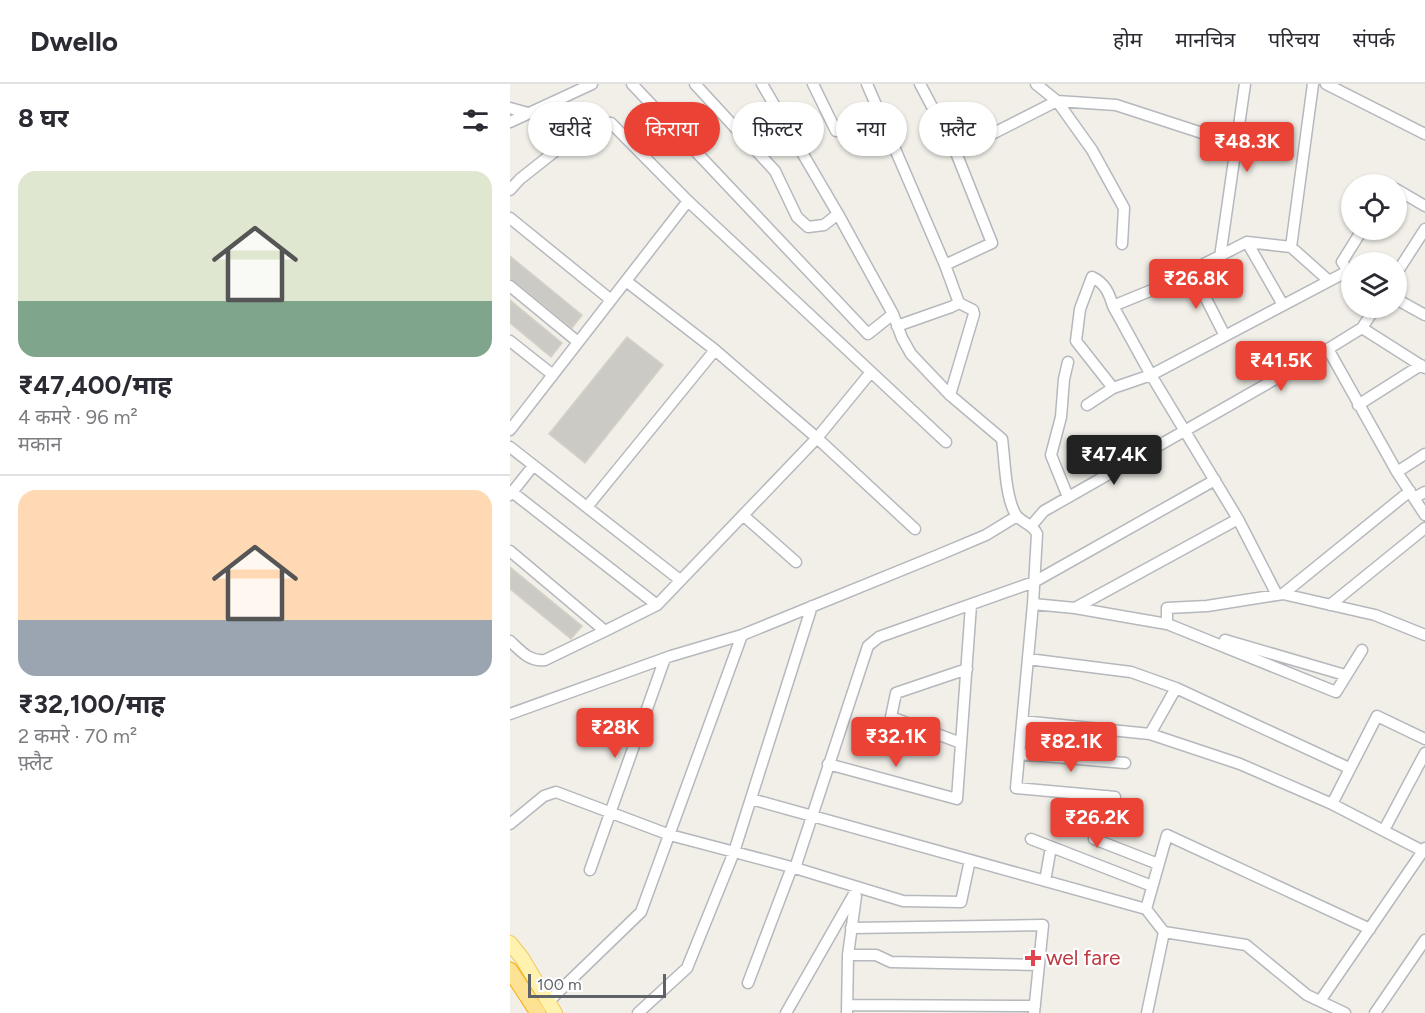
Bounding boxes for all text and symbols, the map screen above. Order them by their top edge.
text: Dwello [30,24,118,58]
text: होम [1113,27,1142,52]
text: मानचित्र [1175,27,1235,52]
text: परिचय [1268,27,1320,52]
text: संपर्क [1353,27,1395,52]
text: 8 घर [18,102,68,134]
chip: खरीदें [528,102,612,156]
chip: किराया [624,102,720,156]
chip: फ़िल्टर [732,102,824,156]
chip: नया [836,102,907,156]
chip: फ़्लैट [919,102,997,156]
icon: filters [459,104,492,137]
pin: ₹48.3K [1198,122,1296,173]
text: ₹48.3K [1214,129,1280,153]
map controls [1341,174,1407,318]
button: locate [1341,174,1407,240]
icon: home [201,210,309,318]
button: layers [1341,252,1407,318]
pin: ₹26.8K [1147,259,1245,310]
text: ₹26.8K [1163,266,1229,290]
pin: ₹41.5K [1232,341,1330,392]
text: ₹41.5K [1250,348,1313,372]
text: ₹47,400/माह [18,369,172,401]
text: 4 कमरे · 96 m² [18,405,138,429]
text: मकान [18,432,62,456]
pin: ₹47.4K [1065,435,1163,486]
text: ₹47.4K [1081,442,1147,466]
icon: home [201,529,309,637]
text: ₹32,100/माह [18,688,165,720]
pin: ₹28K [579,708,651,759]
text: ₹28K [590,715,640,739]
pin: ₹32.1K [847,717,945,768]
pin: ₹82.1K [1022,722,1120,773]
text: 2 कमरे · 70 m² [18,724,137,748]
text: ₹32.1K [865,724,927,748]
text: ₹82.1K [1040,729,1102,753]
text: फ़्लैट [18,751,53,775]
pin: ₹26.2K [1048,798,1146,849]
text: ₹26.2K [1064,805,1130,829]
place label: wel fare [1046,945,1120,970]
marker: wel fare [1024,949,1042,967]
scale bar [528,971,666,998]
text: 100 m [537,975,582,994]

